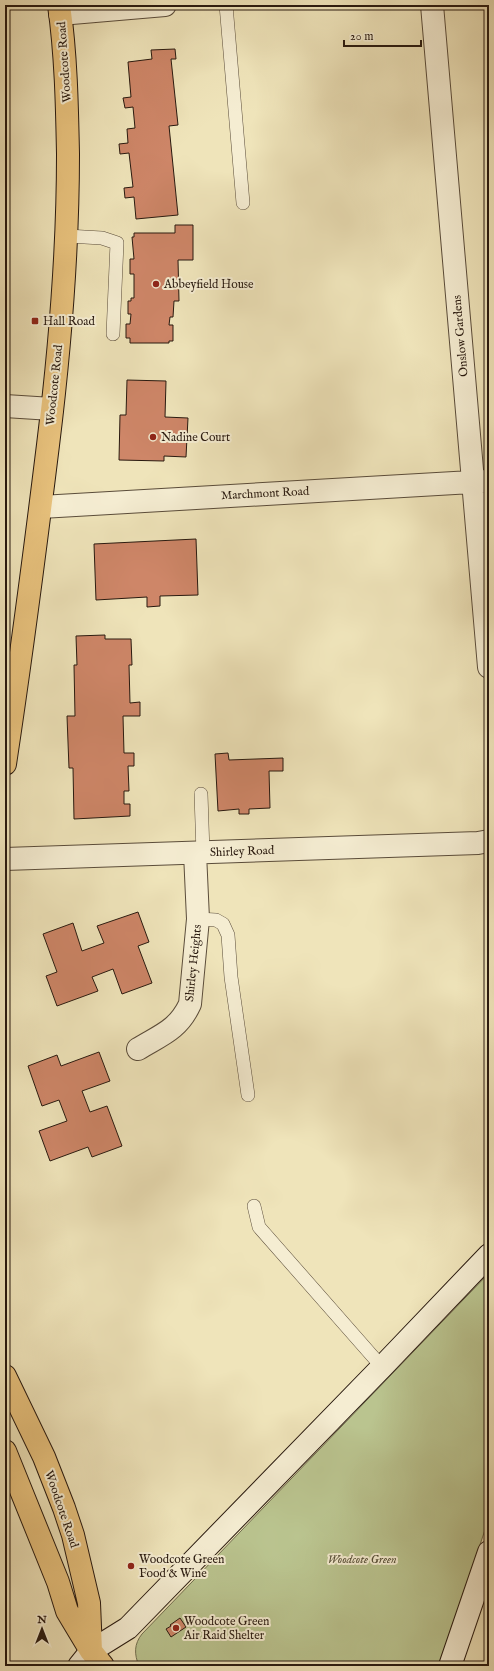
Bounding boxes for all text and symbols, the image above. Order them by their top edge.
street label: Woodcote Road [54,20,75,103]
scale bar [344,22,421,48]
text: 20 m [350,29,373,44]
place label: Abbeyfield House [163,277,254,292]
marker: Abbeyfield House [151,279,161,289]
street label: Onslow Gardens [449,294,472,378]
place label: Hall Road [43,314,95,329]
marker: Hall Road [30,316,40,326]
street label: Woodcote Road [43,343,66,426]
place label: Nadine Court [161,430,230,445]
marker: Nadine Court [148,432,158,442]
street label: Marchmont Road [221,484,310,503]
street label: Shirley Road [210,843,275,860]
street label: Shirley Heights [182,924,205,1002]
street label: Woodcote Road [41,1468,82,1551]
place label: Woodcote Green Food & Wine [139,1552,225,1581]
park label: Woodcote Green [327,1552,397,1567]
marker: Woodcote Green Food & Wine [126,1561,136,1571]
north arrow [22,1609,62,1649]
text: N [36,1613,47,1627]
place label: Woodcote Green Air Raid Shelter [183,1614,270,1643]
marker: Woodcote Green Air Raid Shelter [171,1623,181,1633]

